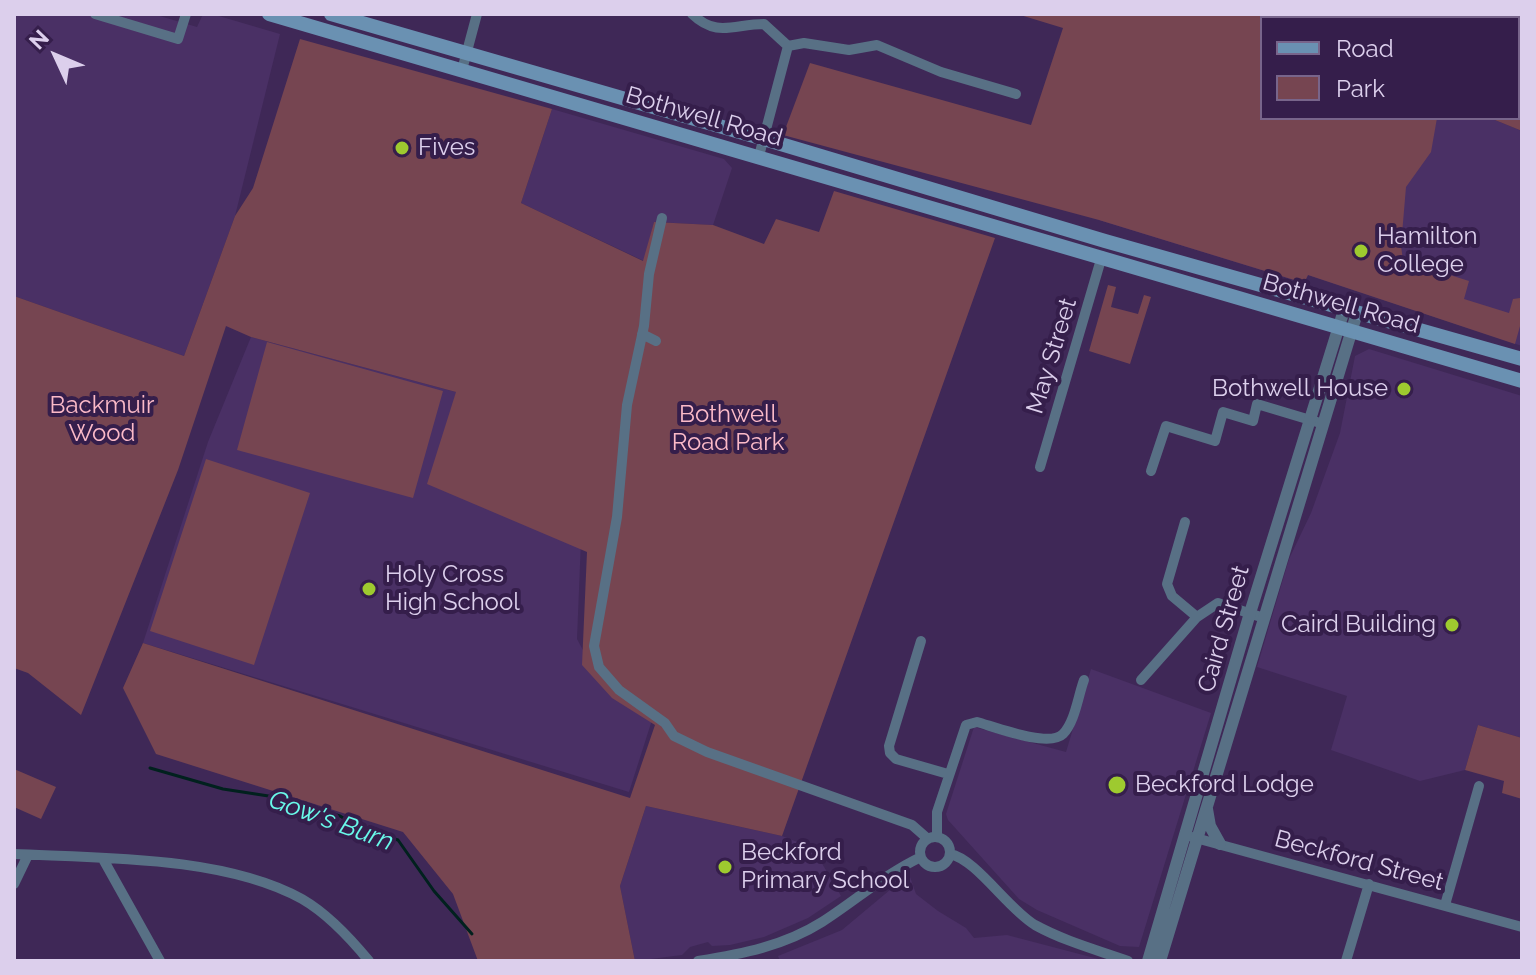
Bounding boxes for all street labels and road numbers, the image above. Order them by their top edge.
street label: Bothwell Road [622,81,786,153]
street label: Bothwell Road [1259,268,1423,340]
street label: May Street [1021,295,1083,417]
street label: Caird Street [1192,562,1256,696]
street label: Beckford Street [1272,825,1446,897]

